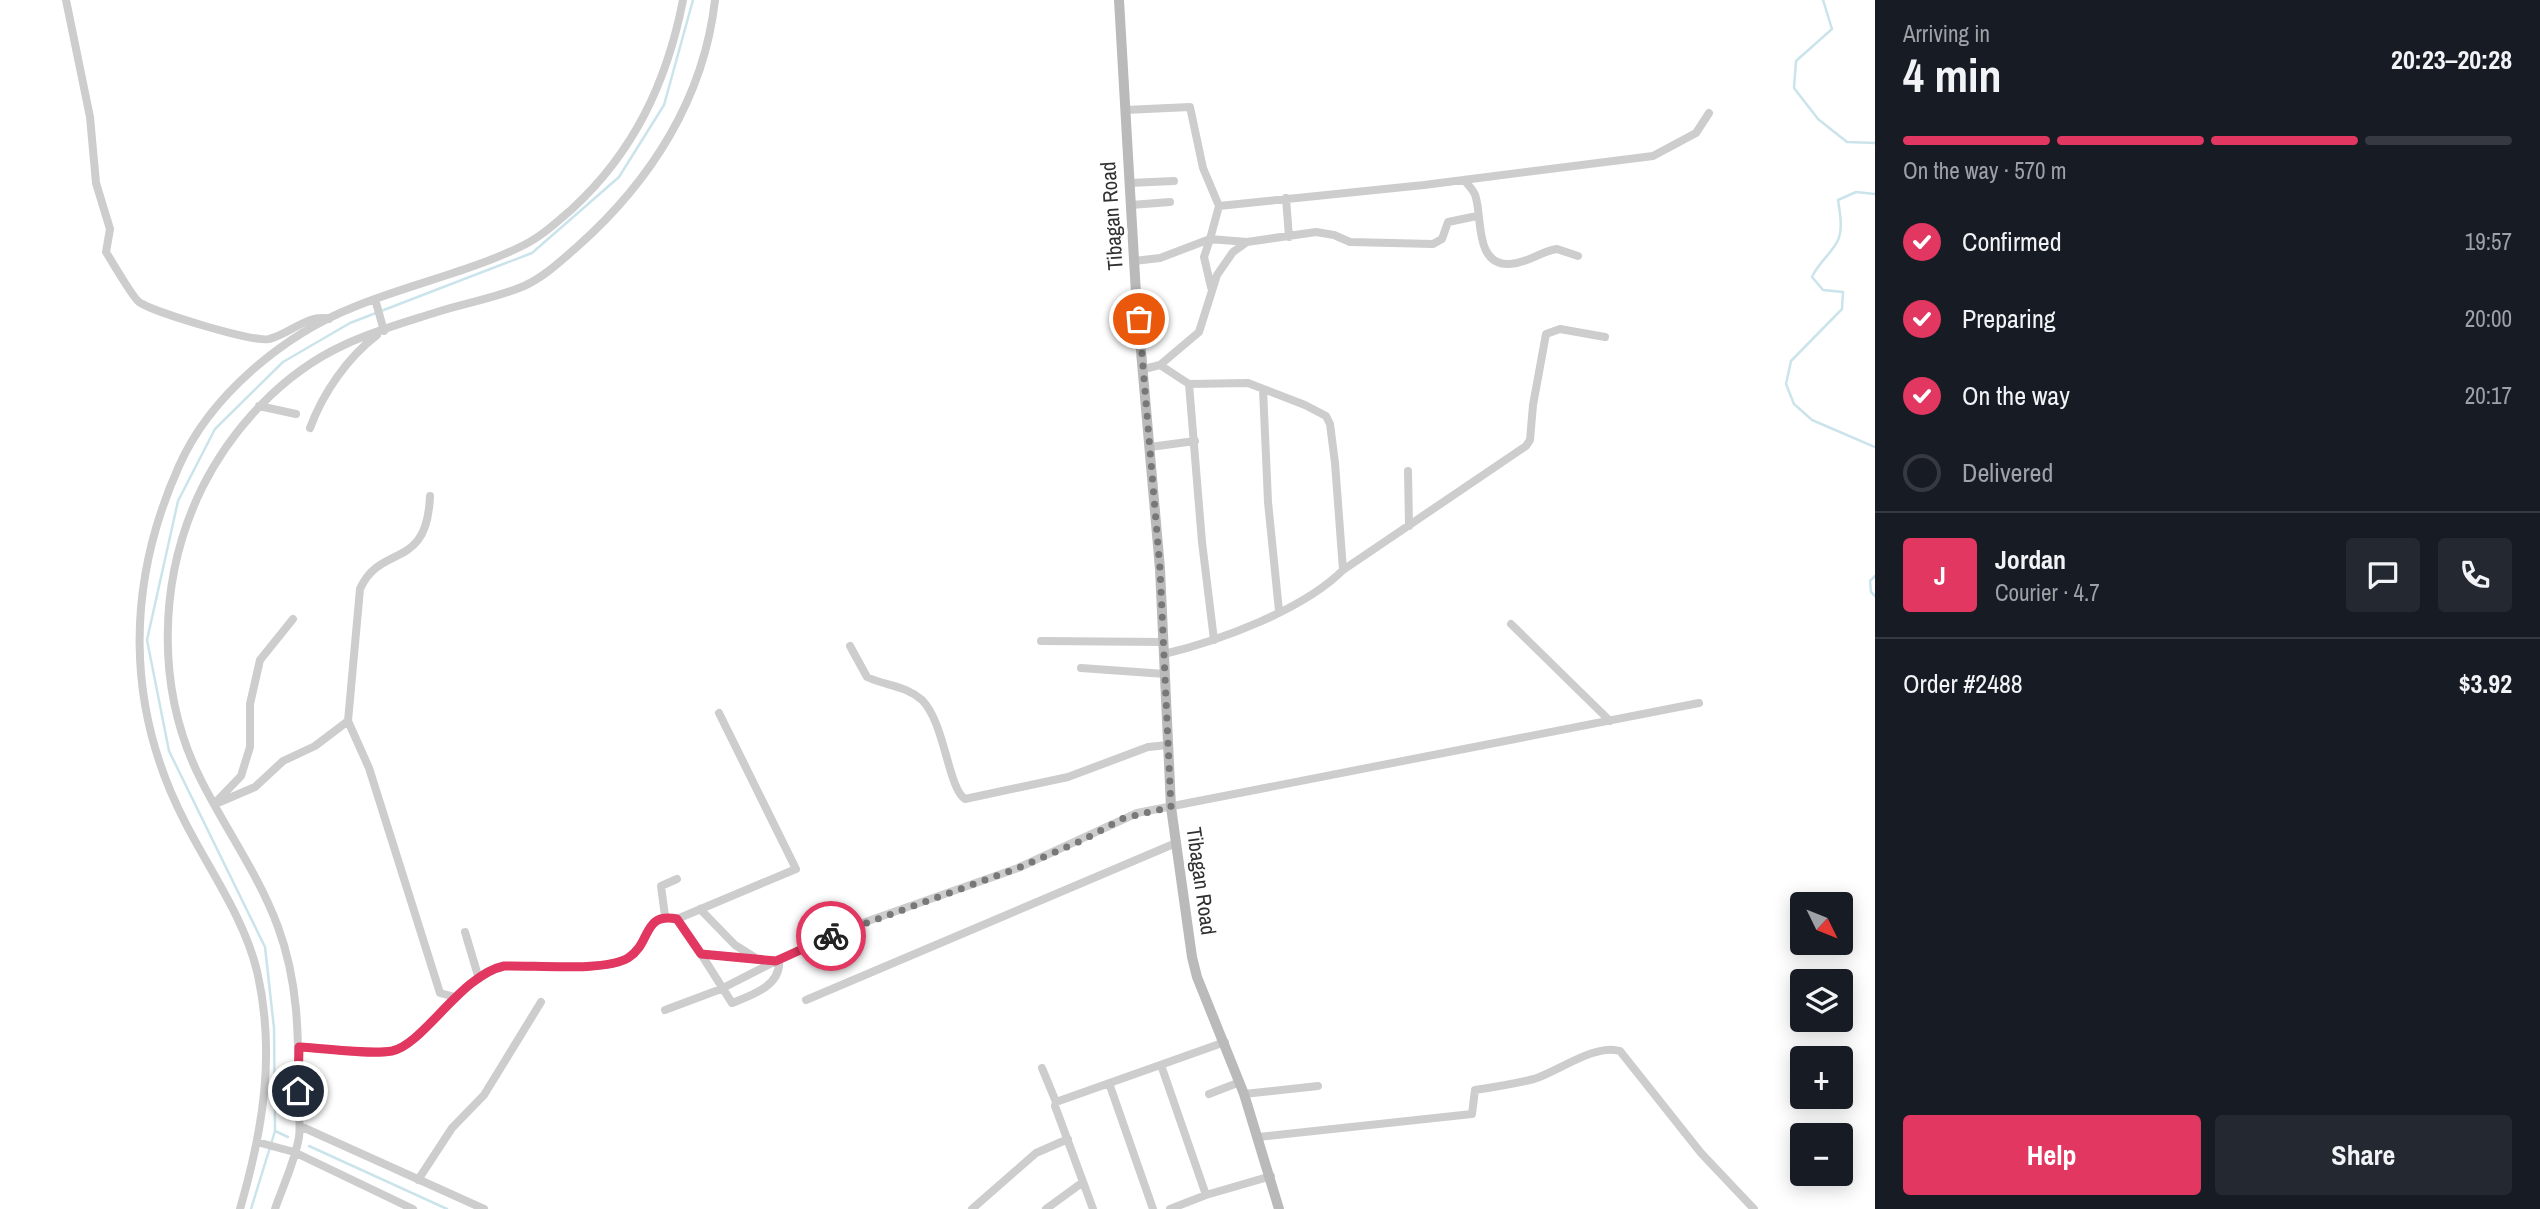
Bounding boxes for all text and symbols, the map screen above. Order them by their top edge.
text: Arriving in [1903,18,1990,49]
text: 20:23–20:28 [2391,42,2512,77]
text: 4 min [1903,44,2002,106]
text: On the way · 570 m [1903,155,2067,186]
street label: Tibagan Road [1093,161,1130,271]
icon: check [1903,223,1941,261]
text: Confirmed [1962,224,2062,259]
text: 19:57 [2465,226,2512,257]
pin [1109,289,1169,349]
icon: bag [1120,300,1158,338]
icon: check [1903,300,1941,338]
text: Preparing [1962,301,2056,336]
text: 20:00 [2465,303,2512,334]
icon: check [1903,377,1941,415]
text: On the way [1962,378,2070,413]
text: 20:17 [2465,380,2512,411]
text: Delivered [1962,455,2053,490]
button: chat [2346,538,2420,612]
button: phone [2438,538,2512,612]
text: Jordan [1995,542,2066,577]
text: J [1934,558,1946,593]
text: Courier · 4.7 [1995,577,2100,608]
text: Order #2488 [1903,666,2023,701]
text: $3.92 [2459,666,2512,701]
street label: Tibagan Road [1180,825,1223,937]
north arrow [1790,892,1853,956]
map controls [1790,892,1853,1186]
courier [796,901,866,971]
icon: bike [812,917,850,955]
button: layers [1790,969,1853,1032]
button: + [1790,1046,1853,1109]
pin [268,1061,328,1121]
icon: home [279,1072,317,1110]
button: Help [1903,1115,2201,1195]
button: Share [2215,1115,2512,1195]
button: − [1790,1123,1853,1186]

